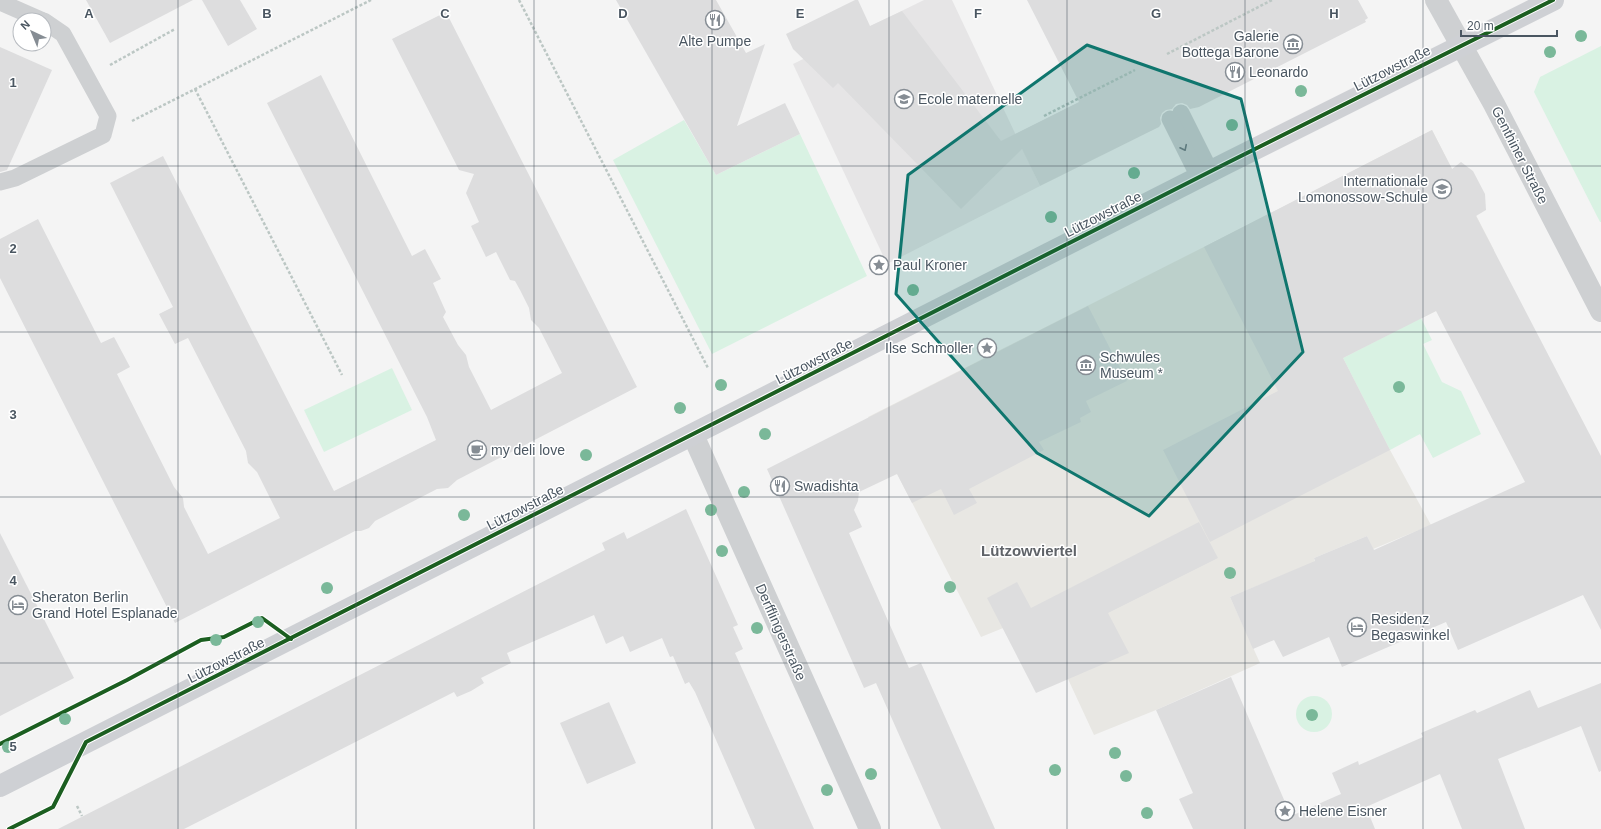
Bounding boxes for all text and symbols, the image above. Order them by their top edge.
text: A [84,6,94,21]
text: B [262,6,272,21]
text: C [440,6,450,21]
text: D [618,6,628,21]
text: E [796,6,805,21]
text: F [974,6,982,21]
text: G [1151,6,1161,21]
text: H [1329,6,1339,21]
restaurant icon: Alte Pumpe [704,9,726,31]
north arrow [12,12,52,52]
scale bar [1461,12,1557,38]
text: N [18,18,32,32]
text: 20 m [1467,19,1494,33]
place label: Galerie Bottega Barone [1182,28,1279,60]
place label: Alte Pumpe [679,33,751,49]
museum icon: Galerie Bottega Barone [1282,33,1304,55]
street label: Lützowstraße [1351,42,1433,94]
restaurant icon: Leonardo [1224,61,1246,83]
place label: Leonardo [1249,64,1308,80]
text: 1 [9,75,17,90]
school or university icon: Ecole maternelle [893,88,915,110]
place label: Ecole maternelle [918,91,1022,107]
street label: Genthiner Straße [1488,104,1552,207]
one-way arrow [1179,144,1187,151]
place label: Internationale Lomonossow-Schule [1298,173,1428,205]
school or university icon: Internationale Lomonossow-Schule [1431,178,1453,200]
street label: Lützowstraße [1062,188,1144,240]
text: 2 [9,241,17,256]
place icon: Paul Kroner [868,254,890,276]
place label: Paul Kroner [893,257,967,273]
street label: Lützowstraße [773,335,855,387]
place icon: Ilse Schmoller [976,337,998,359]
place label: Ilse Schmoller [885,340,973,356]
place label: Schwules Museum * [1100,349,1164,381]
museum icon: Schwules Museum * [1075,354,1097,376]
text: 3 [9,407,17,422]
cafe icon: my deli love [466,439,488,461]
place label: my deli love [491,442,565,458]
restaurant icon: Swadishta [769,475,791,497]
place label: Swadishta [794,478,859,494]
street label: Lützowstraße [484,481,566,533]
district label: Lützowviertel [981,542,1077,559]
text: 4 [9,573,17,588]
street label: Derfflingerstraße [753,581,810,683]
place label: Sheraton Berlin Grand Hotel Esplanade [32,589,178,621]
hotel icon: Sheraton Berlin Grand Hotel Esplanade [7,594,29,616]
place label: Residenz Begaswinkel [1371,611,1450,643]
hotel icon: Residenz Begaswinkel [1346,616,1368,638]
street label: Lützowstraße [185,634,267,686]
text: 5 [9,739,17,754]
place icon: Helene Eisner [1274,800,1296,822]
place label: Helene Eisner [1299,803,1387,819]

